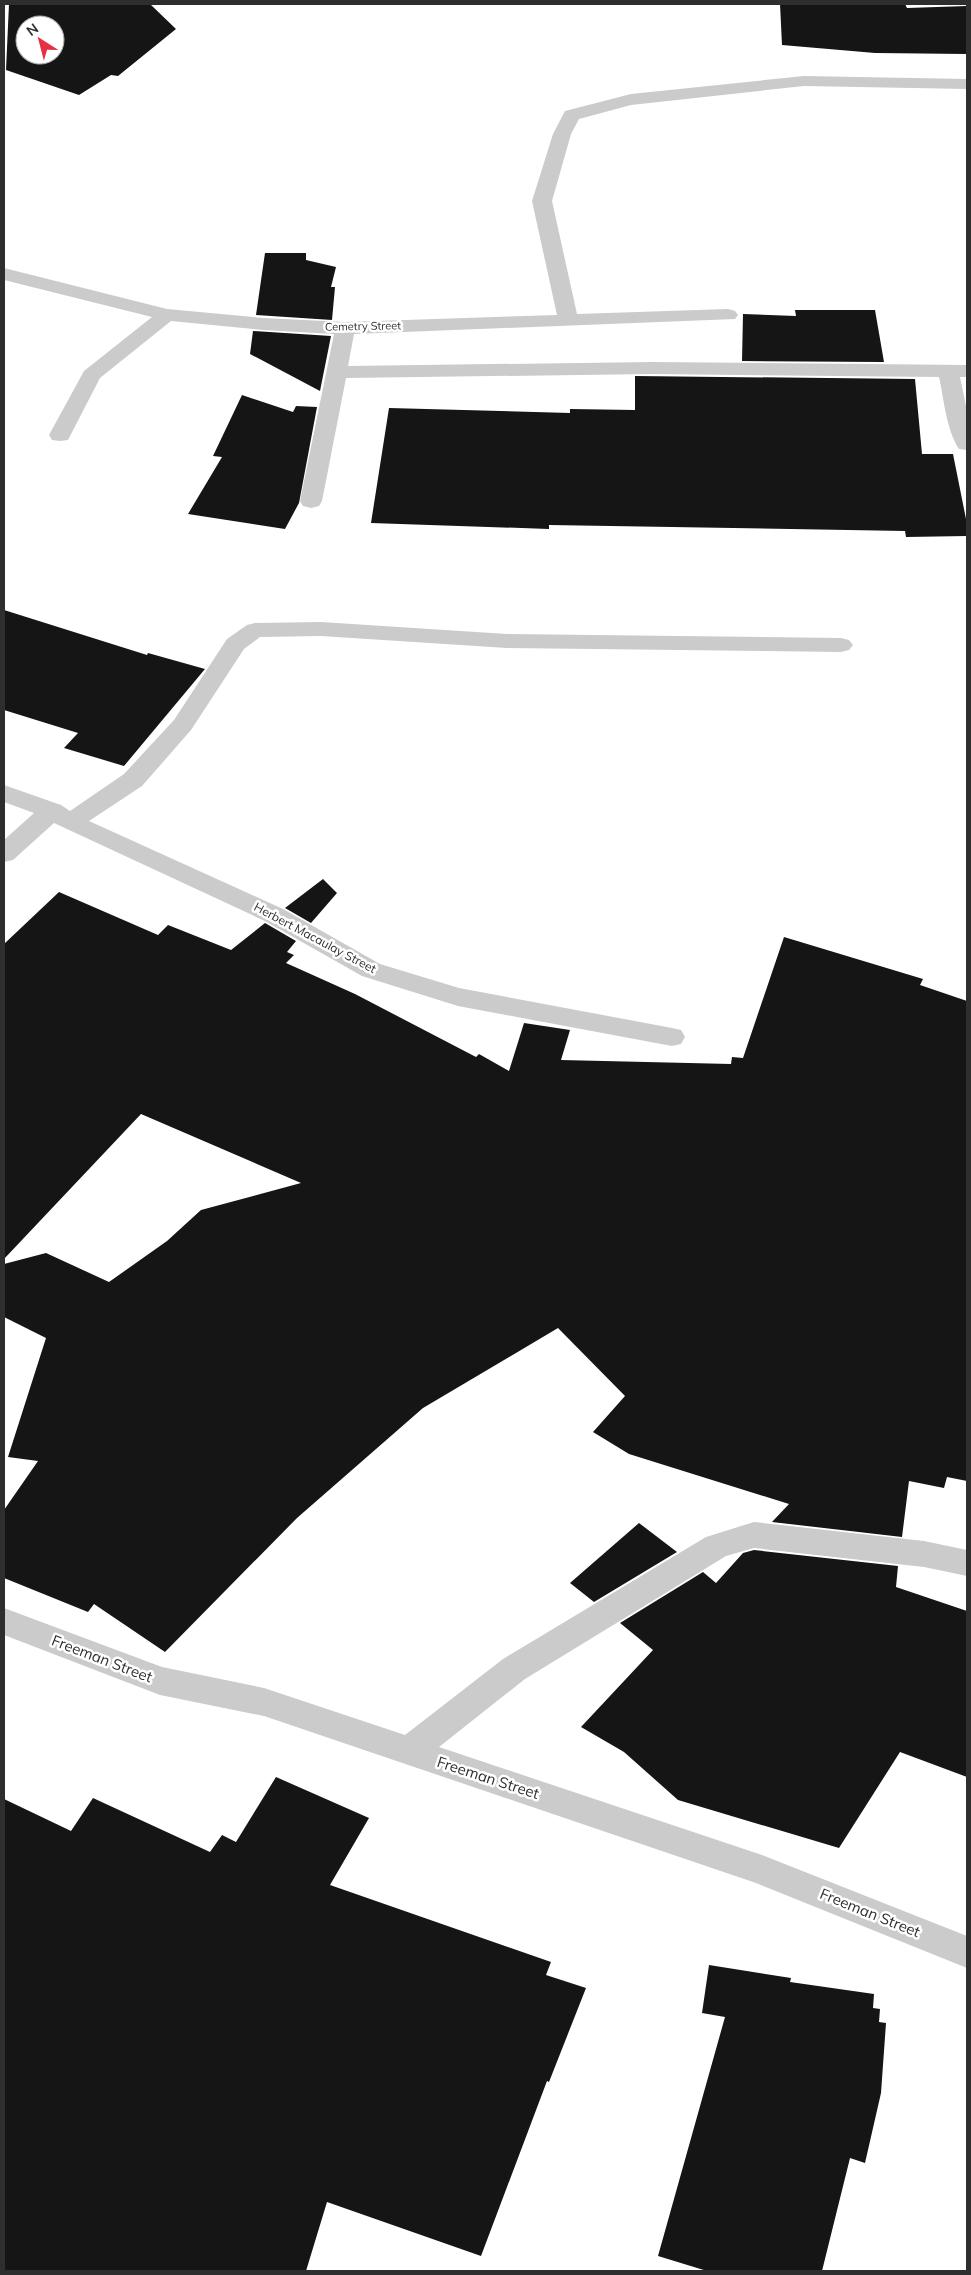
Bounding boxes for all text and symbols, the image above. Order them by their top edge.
north arrow [15,15,65,65]
text: N [23,19,42,40]
street label: Cemetry Street [325,318,401,334]
street label: Herbert Macaulay Street [252,899,379,976]
street label: Freeman Street [49,1631,155,1686]
street label: Freeman Street [435,1752,542,1803]
street label: Freeman Street [817,1884,923,1941]

